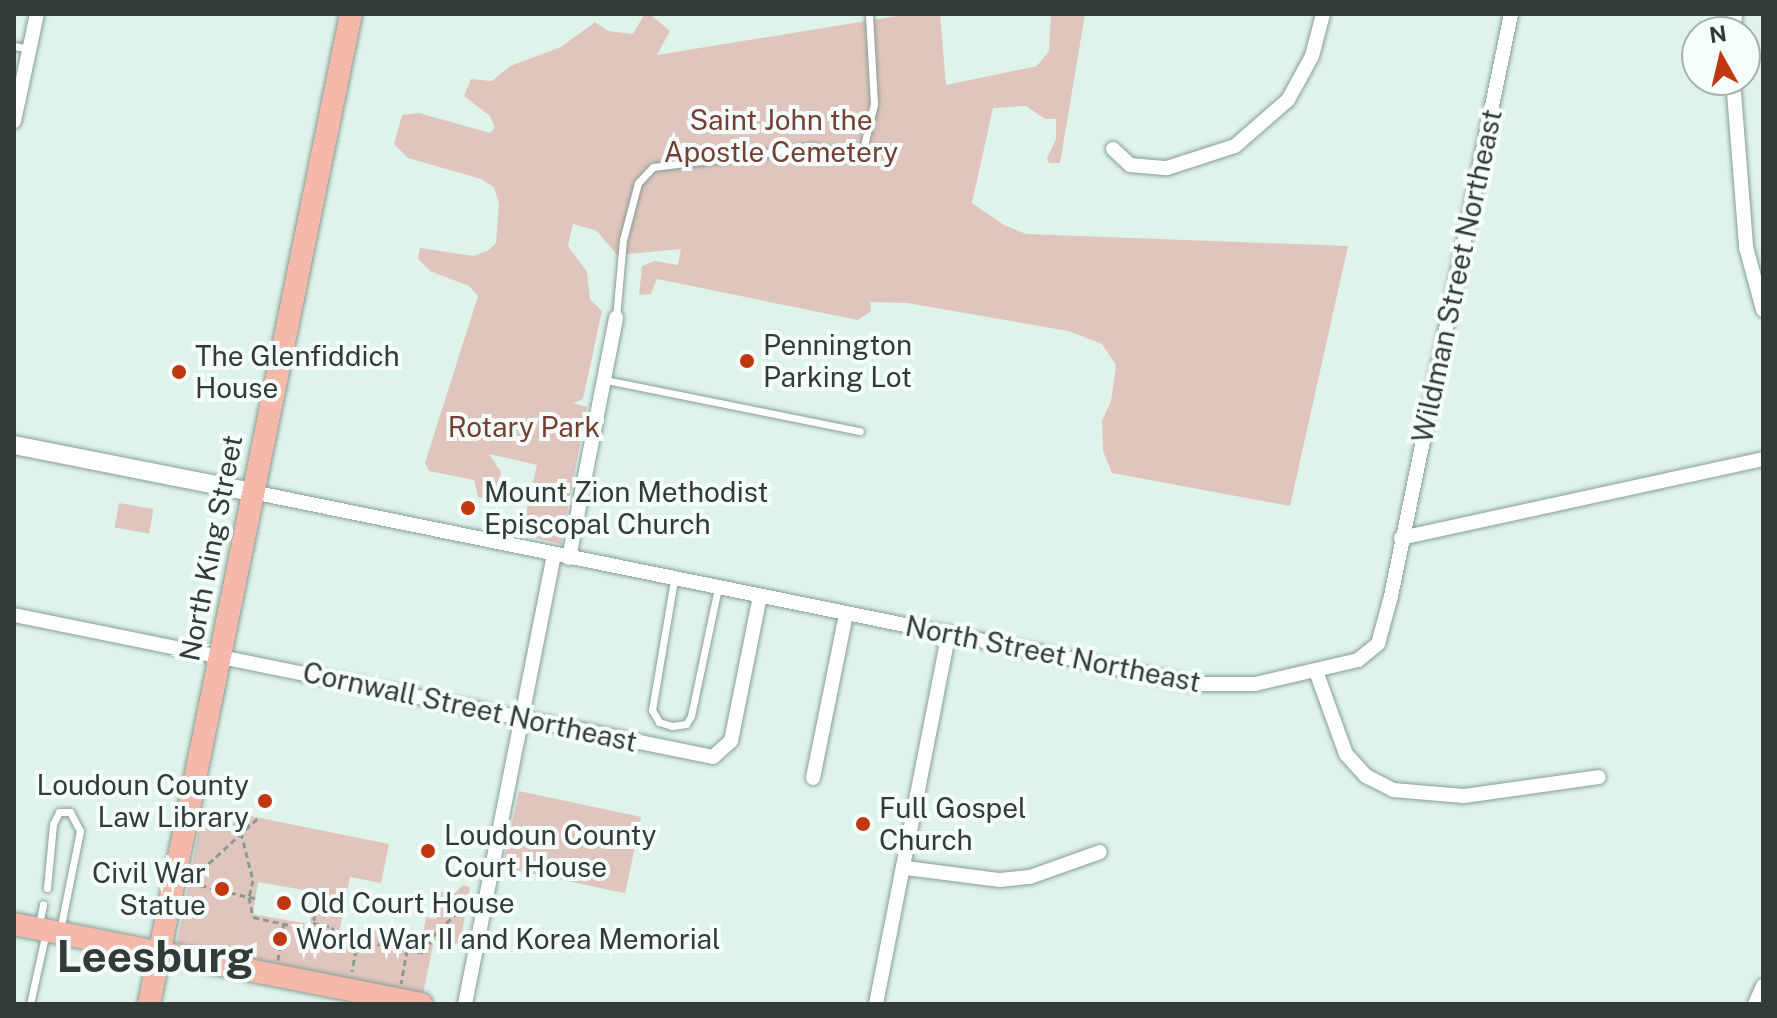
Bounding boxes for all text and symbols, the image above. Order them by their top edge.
north arrow [1681,16,1761,96]
text: N [1708,20,1728,48]
park label: Saint John the Apostle Cemetery [664,103,898,169]
street label: Wildman Street Northeast [1405,106,1509,446]
place label: Pennington Parking Lot [763,328,912,394]
place label: The Glenfiddich House [195,339,400,405]
marker: Pennington Parking Lot [738,352,756,370]
marker: The Glenfiddich House [170,363,188,381]
park label: Rotary Park [448,410,600,444]
street label: North King Street [173,432,249,664]
place label: Mount Zion Methodist Episcopal Church [484,475,768,541]
marker: Mount Zion Methodist Episcopal Church [459,499,477,517]
street label: North Street Northeast [903,609,1203,699]
street label: Cornwall Street Northeast [300,655,640,759]
place label: Loudoun County Law Library [37,768,249,834]
place label: Full Gospel Church [879,791,1027,857]
marker: Loudoun County Law Library [256,792,274,810]
marker: Full Gospel Church [854,815,872,833]
place label: Loudoun County Court House [444,818,656,884]
marker: Loudoun County Court House [419,842,437,860]
place label: Civil War Statue [91,856,206,922]
marker: Civil War Statue [213,880,231,898]
place label: Old Court House [300,886,515,920]
marker: Old Court House [275,894,293,912]
place label: World War II and Korea Memorial [296,922,721,956]
district label: Leesburg [56,930,254,982]
marker: World War II and Korea Memorial [271,930,289,948]

